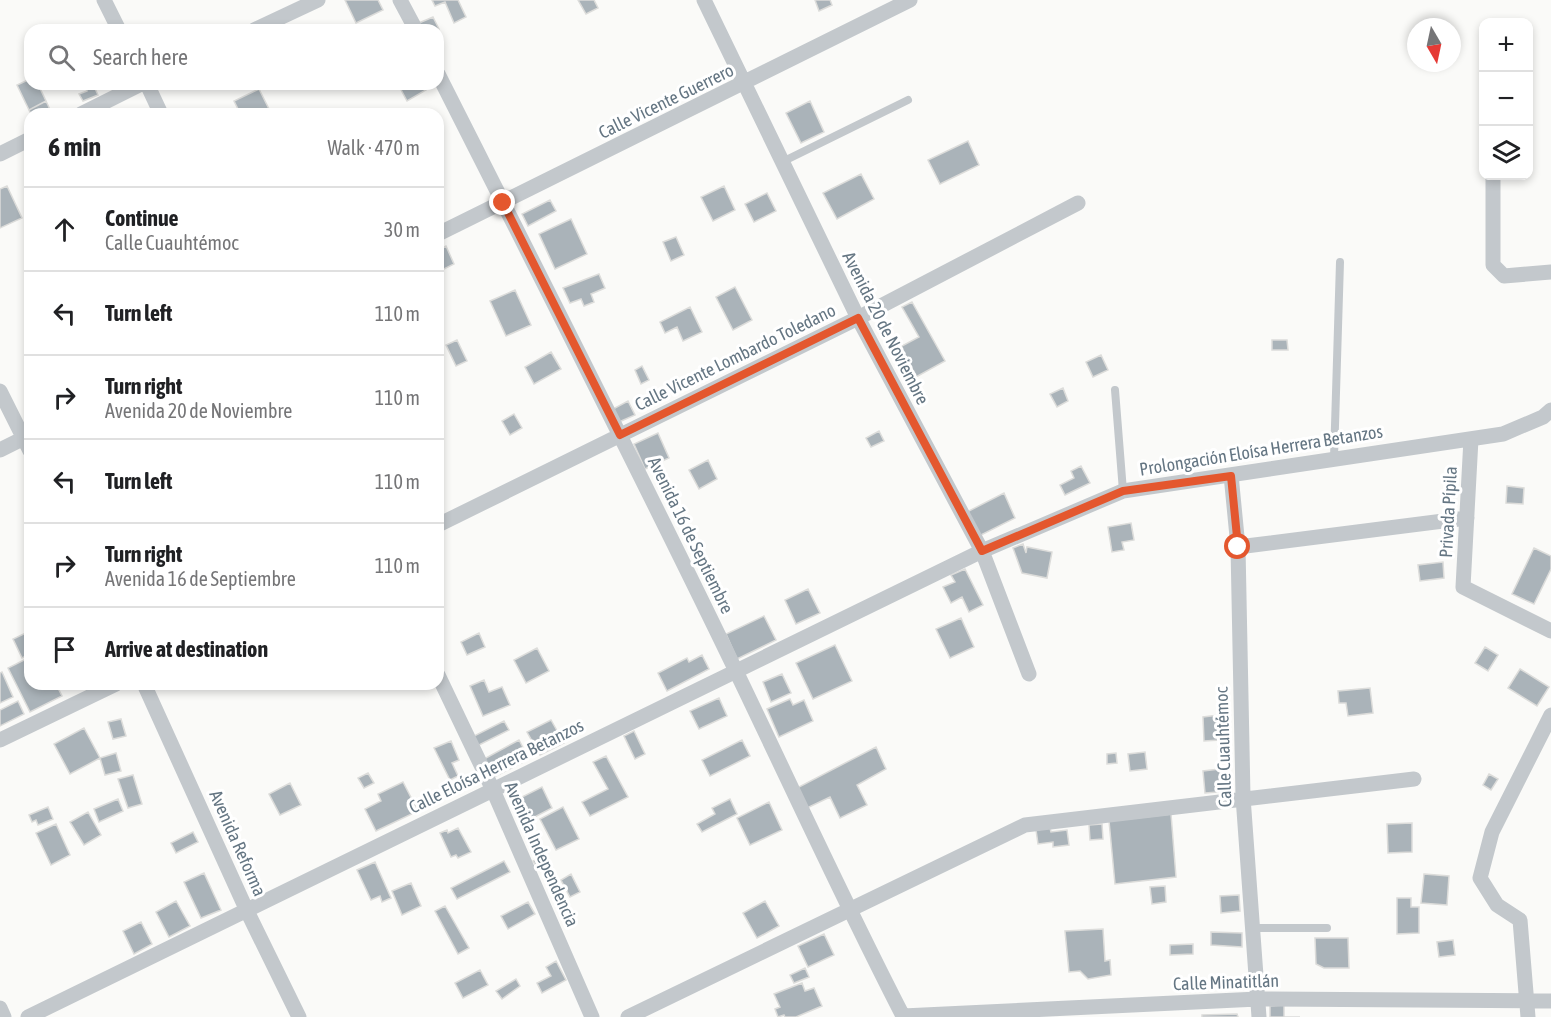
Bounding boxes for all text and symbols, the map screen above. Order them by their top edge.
north arrow [1407,18,1461,72]
map controls [1479,18,1533,180]
button: + [1479,18,1533,72]
search box [24,24,444,90]
icon: search [45,41,78,74]
text: Search here [93,44,188,70]
street label: Calle Vicente Guerrero [595,59,737,143]
button: − [1479,72,1533,126]
button: layers [1479,126,1533,180]
text: 6 min [48,132,101,162]
text: Walk · 470 m [328,136,420,159]
route end [489,189,515,215]
text: Continue [105,205,179,231]
icon: ahead [48,213,81,246]
text: 30 m [384,218,420,241]
text: Calle Cuauhtémoc [105,231,239,254]
street label: Avenida 20 de Noviembre [838,248,934,408]
icon: left [48,297,81,330]
street label: Calle Vicente Lombardo Toledano [631,299,839,415]
text: Turn left [105,300,172,326]
text: 110 m [375,302,420,325]
text: Turn right [105,373,182,399]
icon: right [48,381,81,414]
text: 110 m [375,386,420,409]
text: Avenida 20 de Noviembre [105,399,292,422]
street label: Prolongación Eloísa Herrera Betanzos [1138,420,1384,480]
street label: Avenida 16 de Septiembre [644,453,738,617]
icon: left [48,465,81,498]
street label: Privada Pípila [1435,466,1461,558]
text: Turn left [105,468,172,494]
text: 110 m [375,470,420,493]
route start [1224,533,1250,559]
text: Turn right [105,541,182,567]
icon: right [48,549,81,582]
text: 110 m [375,554,420,577]
text: Avenida 16 de Septiembre [105,567,296,590]
icon: arrive [48,633,81,666]
text: Arrive at destination [105,636,268,662]
street label: Calle Cuauhtémoc [1210,686,1236,807]
street label: Calle Eloísa Herrera Betanzos [405,715,587,817]
street label: Avenida Independencia [501,778,583,930]
street label: Avenida Reforma [205,787,271,899]
street label: Calle Minatitlán [1173,970,1279,994]

